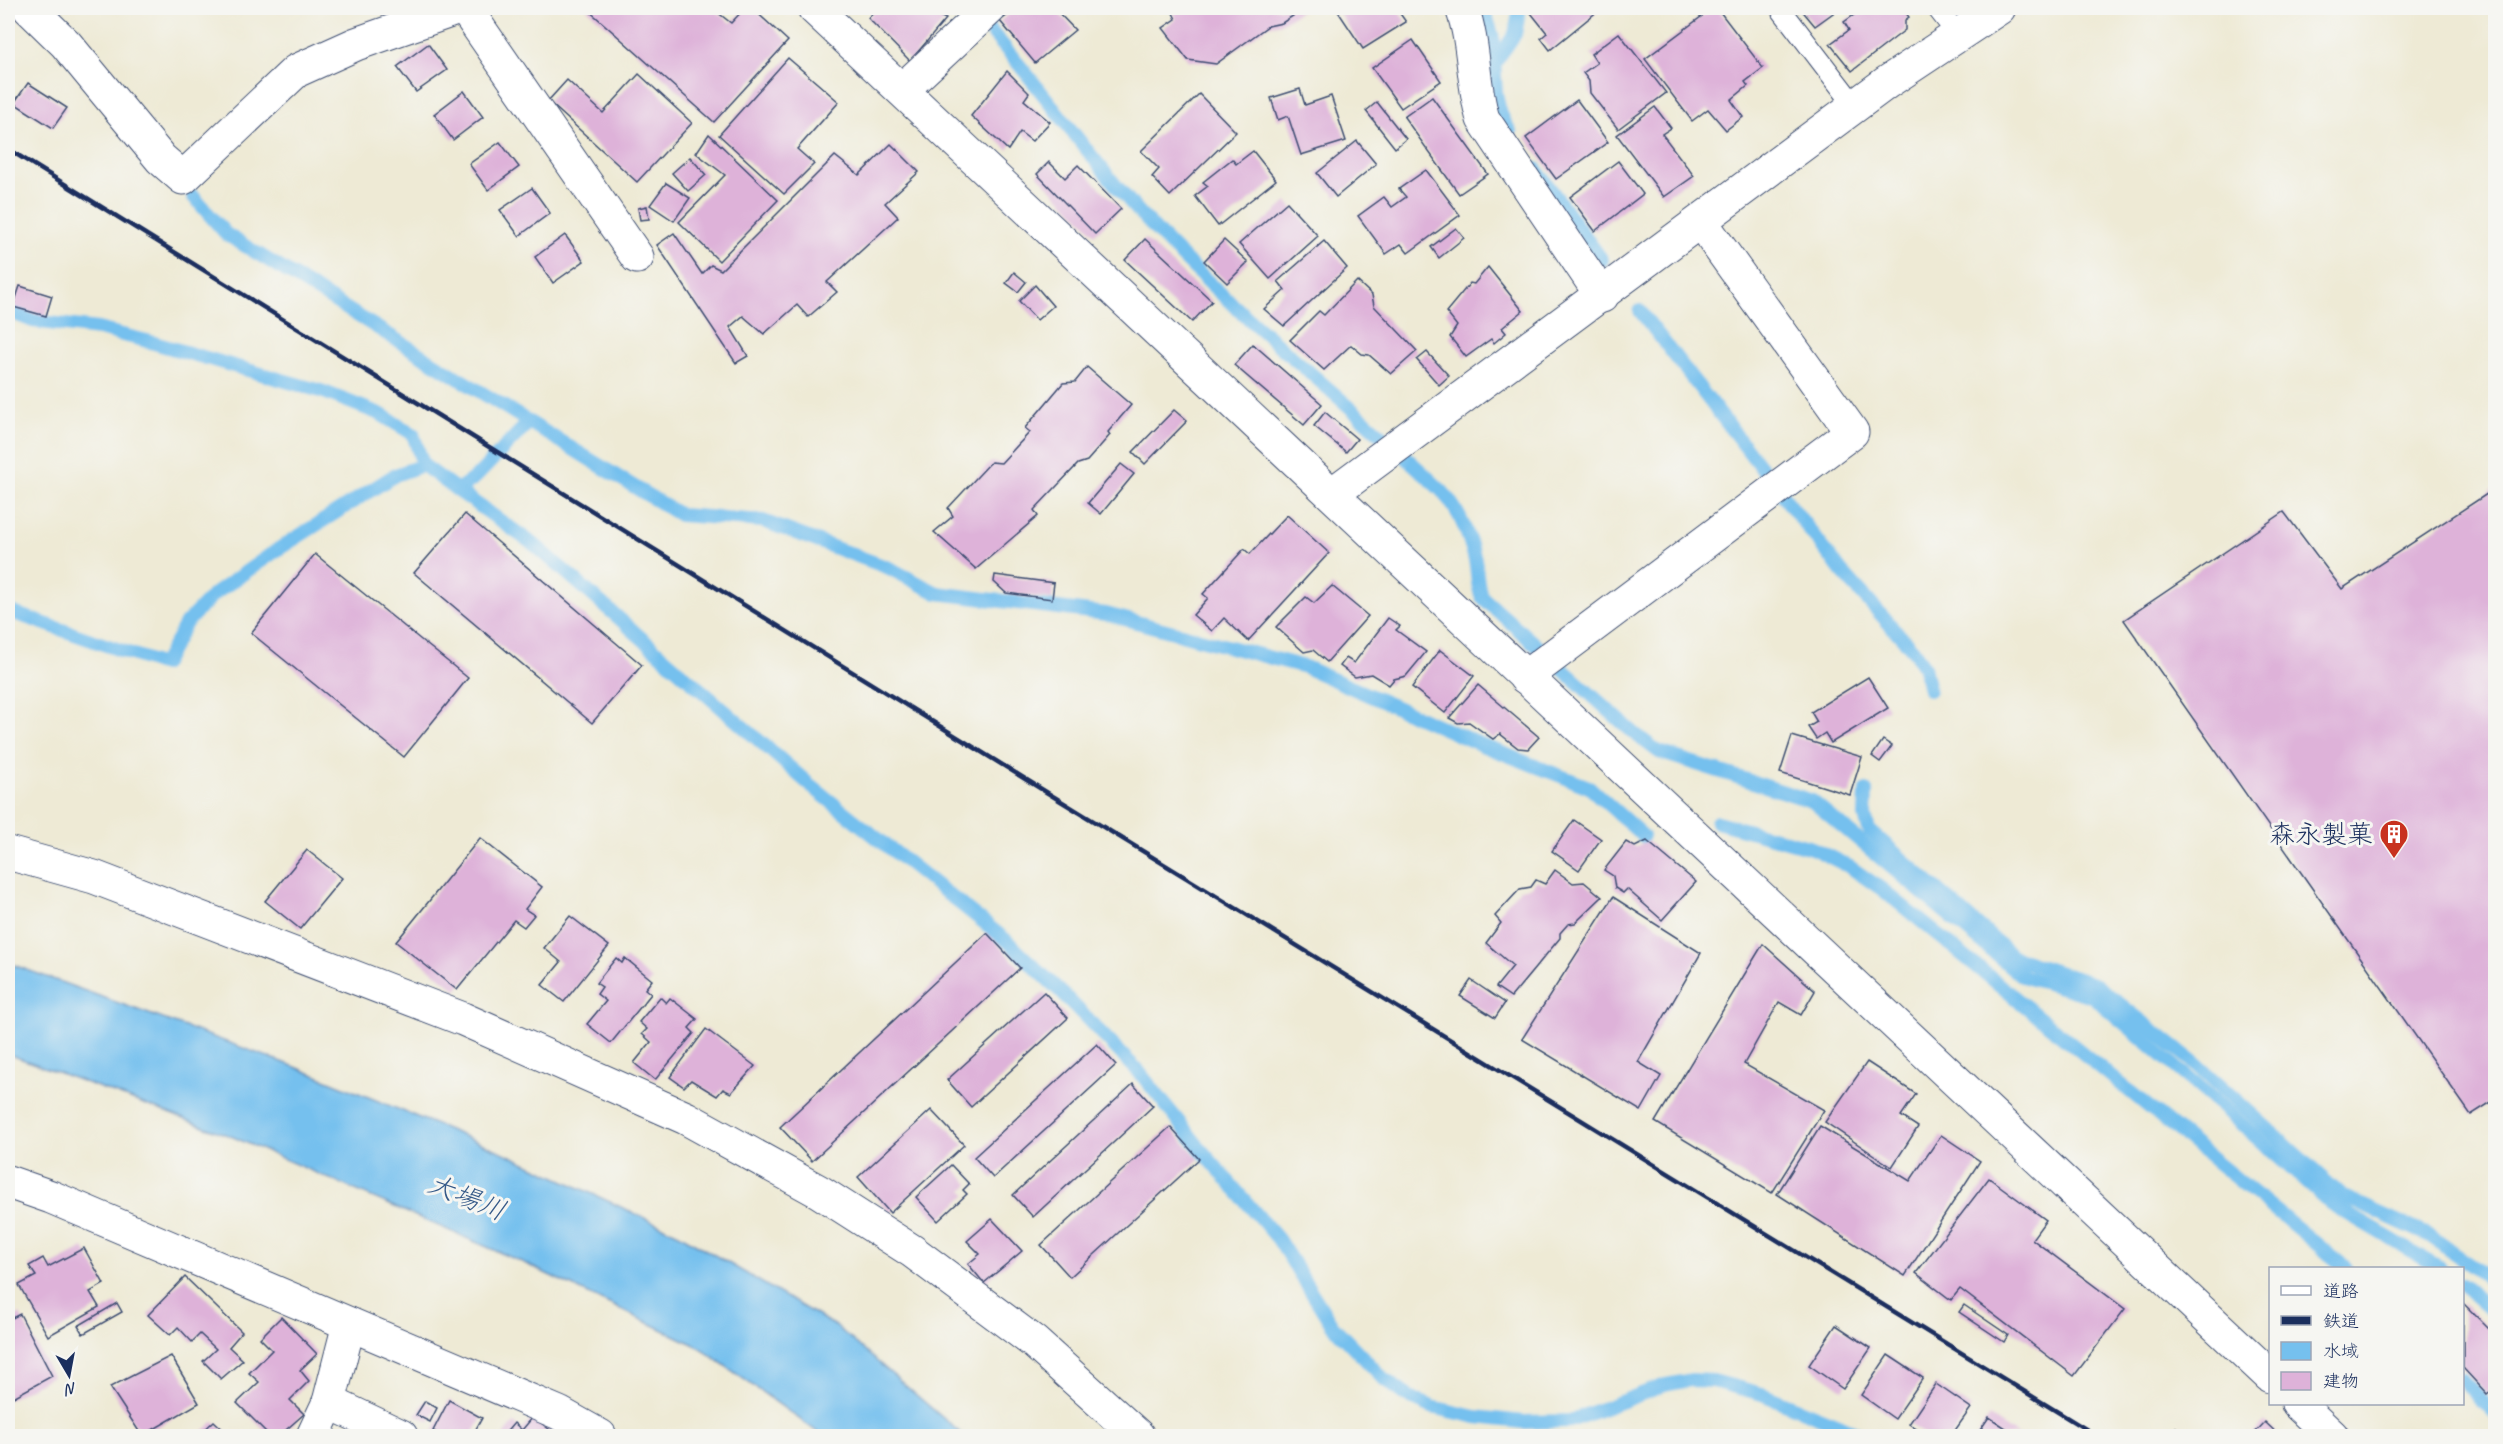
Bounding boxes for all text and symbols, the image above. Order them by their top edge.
place label: 森永製菓 [2269,818,2373,851]
building icon: 森永製菓 [2378,818,2410,860]
water label: 大場川 [423,1166,511,1228]
legend [2269,1267,2464,1405]
text: 道路 [2323,1280,2359,1302]
text: 鉄道 [2323,1310,2359,1332]
text: 水域 [2323,1340,2359,1362]
north arrow [39,1345,99,1405]
text: 建物 [2323,1370,2359,1392]
text: N [62,1378,78,1400]

